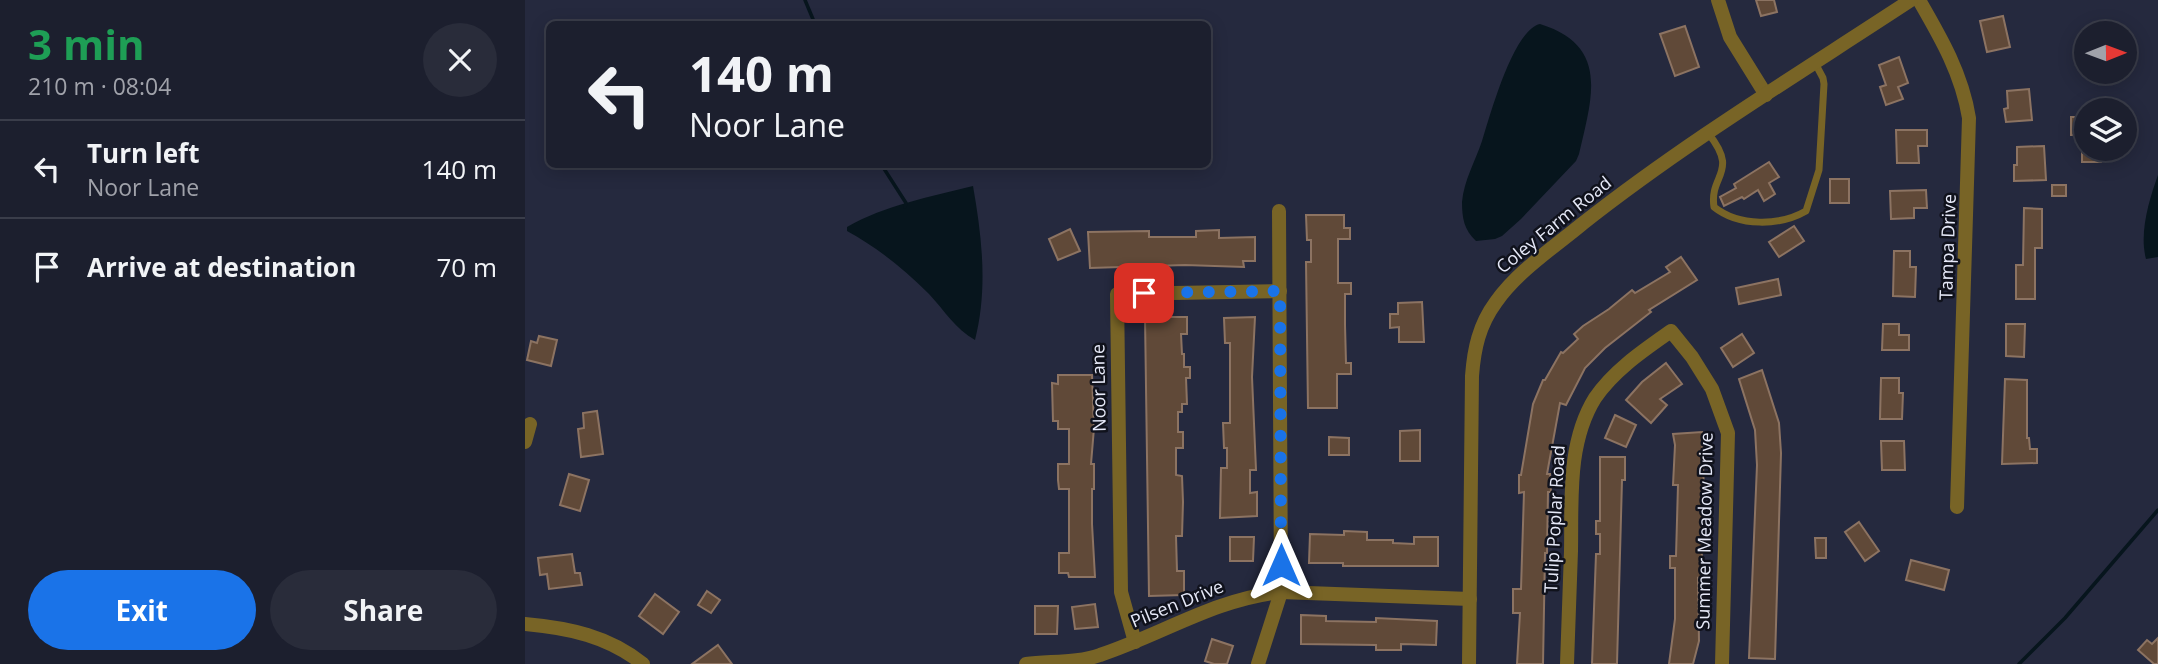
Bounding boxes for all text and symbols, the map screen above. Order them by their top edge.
text: 3 min [28,15,145,72]
north arrow [2074,21,2137,84]
map controls [2074,21,2137,161]
button: close [423,23,497,97]
text: 140 m [689,40,834,106]
icon: left [574,49,665,140]
text: 210 m · 08:04 [28,70,171,102]
button: layers [2074,98,2137,161]
text: Noor Lane [689,103,845,146]
text: Turn left [87,135,199,171]
icon: left [28,150,66,188]
text: 140 m [422,151,497,187]
street label: Coley Farm Road [1491,170,1616,278]
text: Noor Lane [87,171,199,203]
street label: Tampa Drive [1933,193,1961,301]
icon: arrive [28,248,66,286]
text: Arrive at destination [87,249,356,285]
text: 70 m [436,249,497,285]
pin [1114,263,1174,323]
icon: arrive [1125,274,1163,312]
street label: Noor Lane [1085,344,1111,432]
street label: Summer Meadow Drive [1690,432,1718,630]
street label: Tulip Poplar Road [1538,444,1570,593]
position arrow [1244,528,1318,602]
button: Exit [28,570,256,650]
button: Share [270,570,497,650]
street label: Pilsen Drive [1127,574,1227,633]

